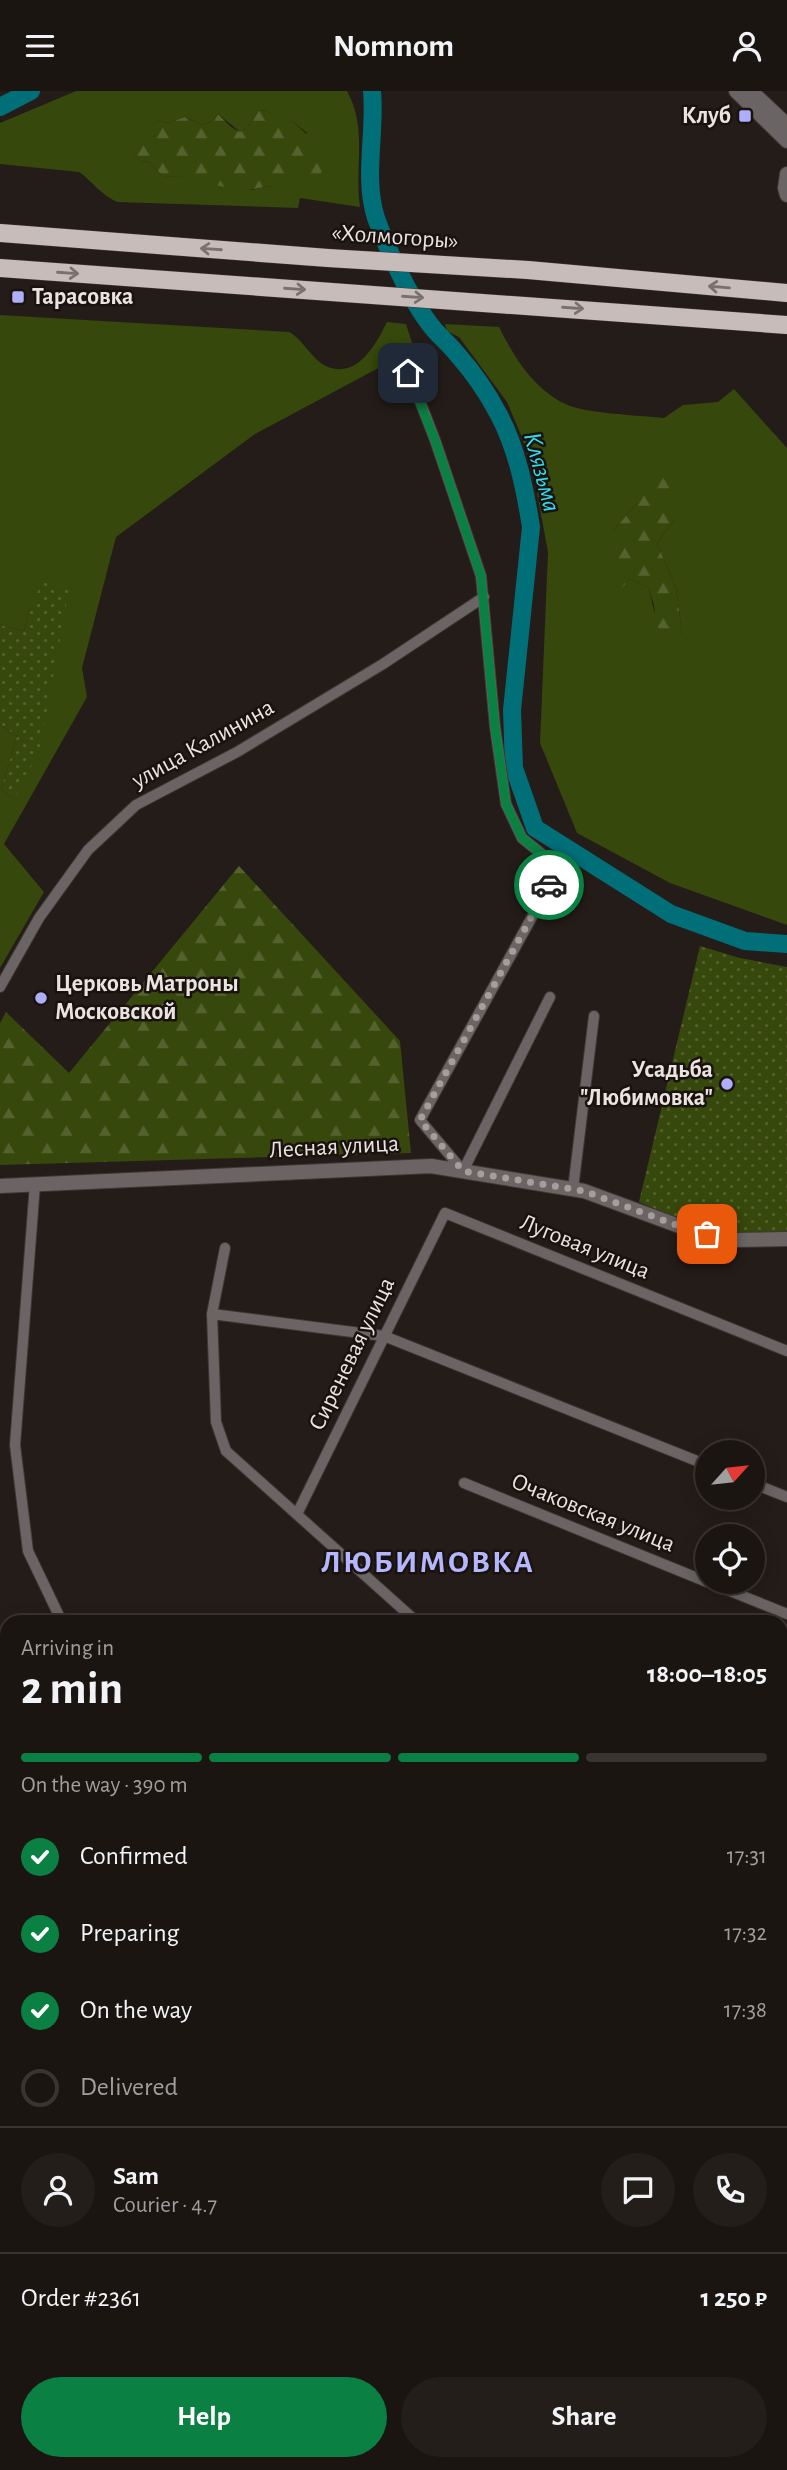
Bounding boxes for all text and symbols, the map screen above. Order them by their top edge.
icon: menu [21,27,59,65]
icon: person [728,27,766,65]
text: Nomnom [333,30,454,62]
place label: Клуб [682,104,731,128]
marker: Клуб [737,108,753,124]
street label: «Холмогоры» [331,221,459,253]
one-way arrow [200,242,223,255]
one-way arrow [56,267,79,280]
one-way arrow [708,280,731,293]
one-way arrow [283,283,306,296]
place label: Тарасовка [32,285,133,309]
marker: Тарасовка [10,289,26,305]
one-way arrow [401,291,423,304]
one-way arrow [561,302,584,315]
pin [378,343,438,403]
icon: home [389,354,427,392]
water label: Клязьма [519,430,565,514]
street label: улица Калинина [127,695,278,793]
courier [514,850,584,920]
icon: car [530,866,568,904]
place label: Церковь Матроны Московской [55,972,239,1024]
marker: Церковь Матроны Московской [33,990,49,1006]
place label: Усадьба "Любимовка" [580,1058,713,1110]
marker: Усадьба "Любимовка" [719,1076,735,1092]
street label: Лесная улица [268,1132,400,1162]
pin [677,1204,737,1264]
street label: Луговая улица [517,1210,653,1284]
icon: bag [688,1215,726,1253]
street label: Сиреневая улица [305,1274,399,1434]
north arrow [695,1440,765,1510]
map controls [695,1440,765,1594]
street label: Очаковская улица [508,1469,678,1557]
button: locate [695,1524,765,1594]
district label: ЛЮБИМОВКА [321,1546,535,1578]
text: Arriving in [21,1637,114,1660]
text: 18:00–18:05 [647,1661,767,1687]
text: 2 min [21,1666,123,1712]
text: On the way · 390 m [21,1774,188,1797]
icon: check [21,1838,59,1876]
text: Confirmed [80,1843,188,1869]
text: 17:31 [727,1845,767,1868]
icon: check [21,1915,59,1953]
text: Preparing [80,1920,179,1946]
text: 17:32 [724,1922,767,1945]
icon: check [21,1992,59,2030]
text: On the way [80,1997,192,2023]
text: 17:38 [724,1999,767,2022]
text: Delivered [80,2074,178,2100]
button: person [21,2153,95,2227]
button: chat [601,2153,675,2227]
button: phone [693,2153,767,2227]
text: Sam [113,2163,159,2189]
text: Courier · 4.7 [113,2194,217,2217]
text: Order #2361 [21,2285,141,2311]
text: 1 250 ₽ [701,2285,767,2311]
button: Help [21,2377,387,2457]
button: Share [401,2377,767,2457]

